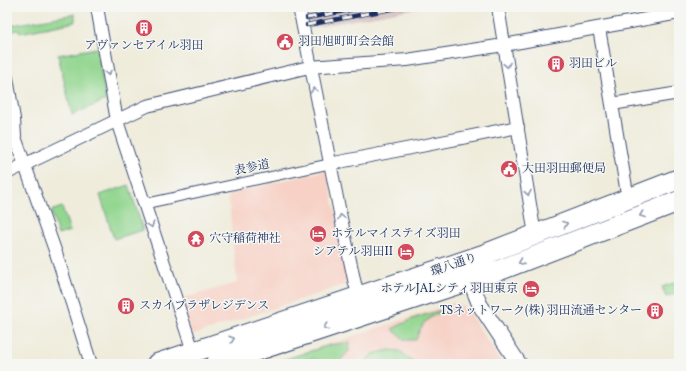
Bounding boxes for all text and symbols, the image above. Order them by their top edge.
building icon: アヴァンセアイル羽田 [134,18,154,38]
public building icon: 羽田旭町町会会館 [275,32,295,52]
place label: 羽田旭町町会会館 [298,34,394,50]
place label: アヴァンセアイル羽田 [85,38,203,54]
building icon: 羽田ビル [546,54,566,74]
place label: 羽田ビル [569,56,617,72]
one-way arrow [502,62,511,68]
one-way arrow [103,70,112,76]
one-way arrow [311,87,319,93]
street label: 表参道 [233,156,271,180]
public building icon: 大田羽田郵便局 [499,159,519,179]
place label: 大田羽田郵便局 [522,161,606,177]
one-way arrow [523,190,532,196]
one-way arrow [639,210,646,218]
one-way arrow [337,214,345,220]
one-way arrow [562,220,569,228]
one-way arrow [146,221,155,228]
hotel icon: ホテルマイステイズ羽田 [308,224,328,244]
place label: ホテルマイステイズ羽田 [331,226,461,242]
temple icon: 穴守稲荷神社 [186,229,206,249]
place label: 穴守稲荷神社 [209,231,281,247]
hotel icon: シアテル羽田II [396,242,416,262]
place label: シアテル羽田II [313,244,393,260]
street label: 環八通り [429,250,479,280]
one-way arrow [518,258,525,266]
hotel icon: ホテルJALシティ羽田東京 [521,279,541,299]
place label: ホテルJALシティ羽田東京 [380,281,518,297]
building icon: スカイプラザレジデンス [116,296,136,316]
place label: スカイプラザレジデンス [139,298,269,314]
building icon: TSネットワーク(株) 羽田流通センター [645,301,665,321]
place label: TSネットワーク(株) 羽田流通センター [440,303,642,319]
one-way arrow [323,322,330,331]
one-way arrow [228,335,235,344]

